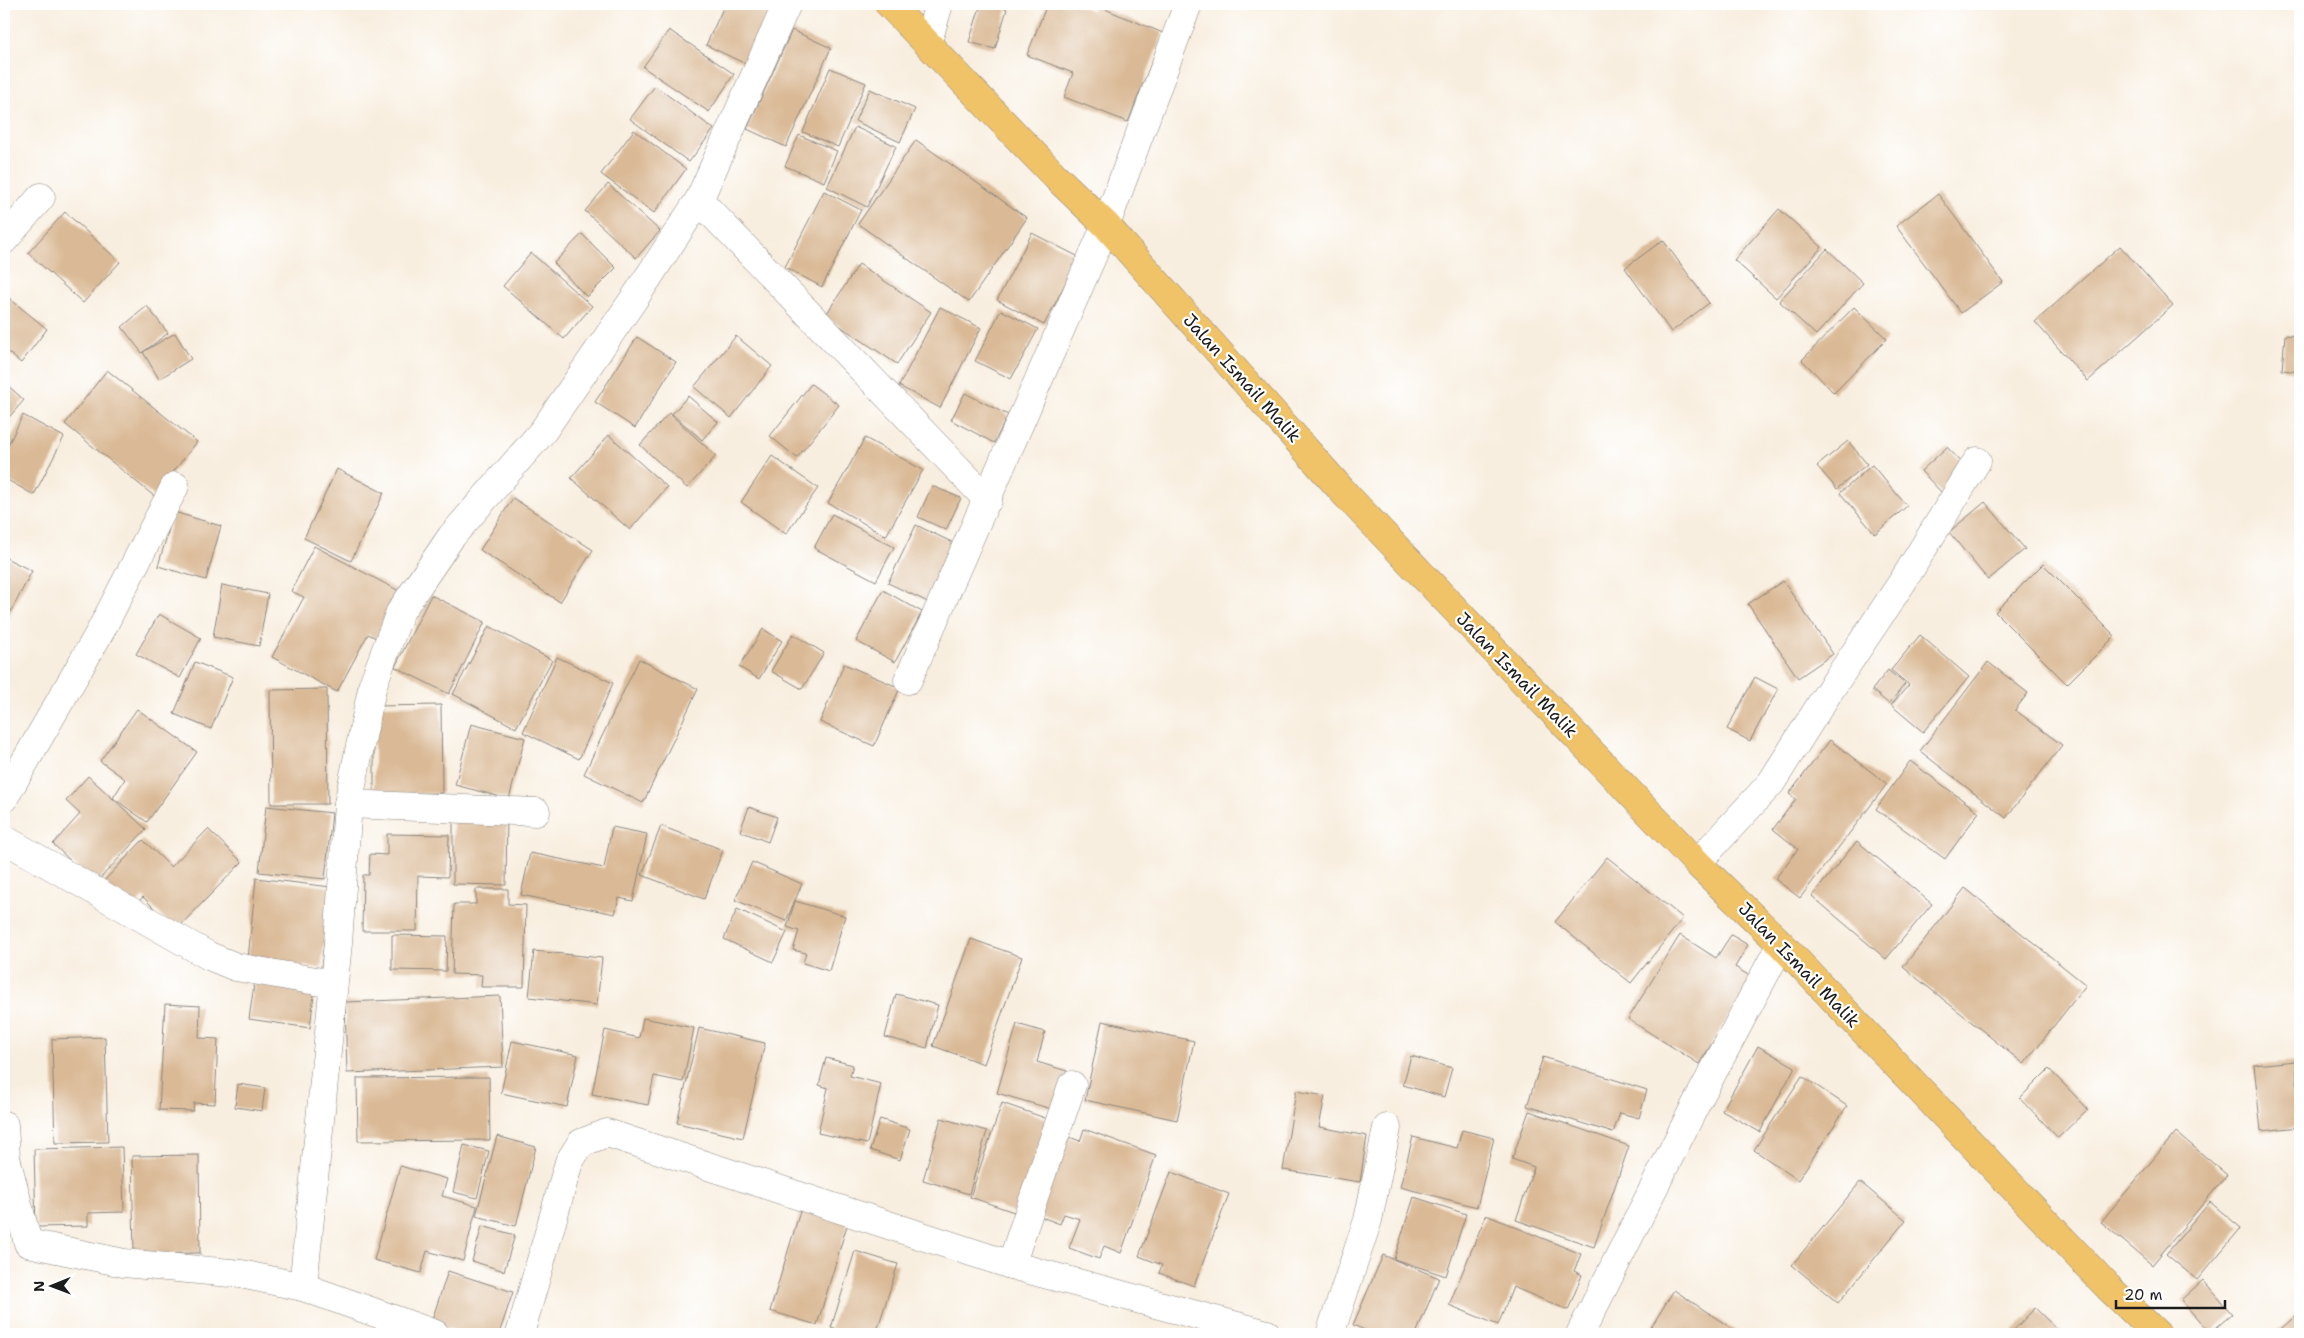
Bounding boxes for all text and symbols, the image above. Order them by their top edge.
street label: Jalan Ismail Malik [1178,308,1306,448]
street label: Jalan Ismail Malik [1451,607,1583,743]
street label: Jalan Ismail Malik [1733,897,1865,1033]
north arrow [28,1260,78,1310]
scale bar [2116,1278,2225,1310]
text: N [30,1281,48,1292]
text: 20 m [2124,1285,2163,1305]

